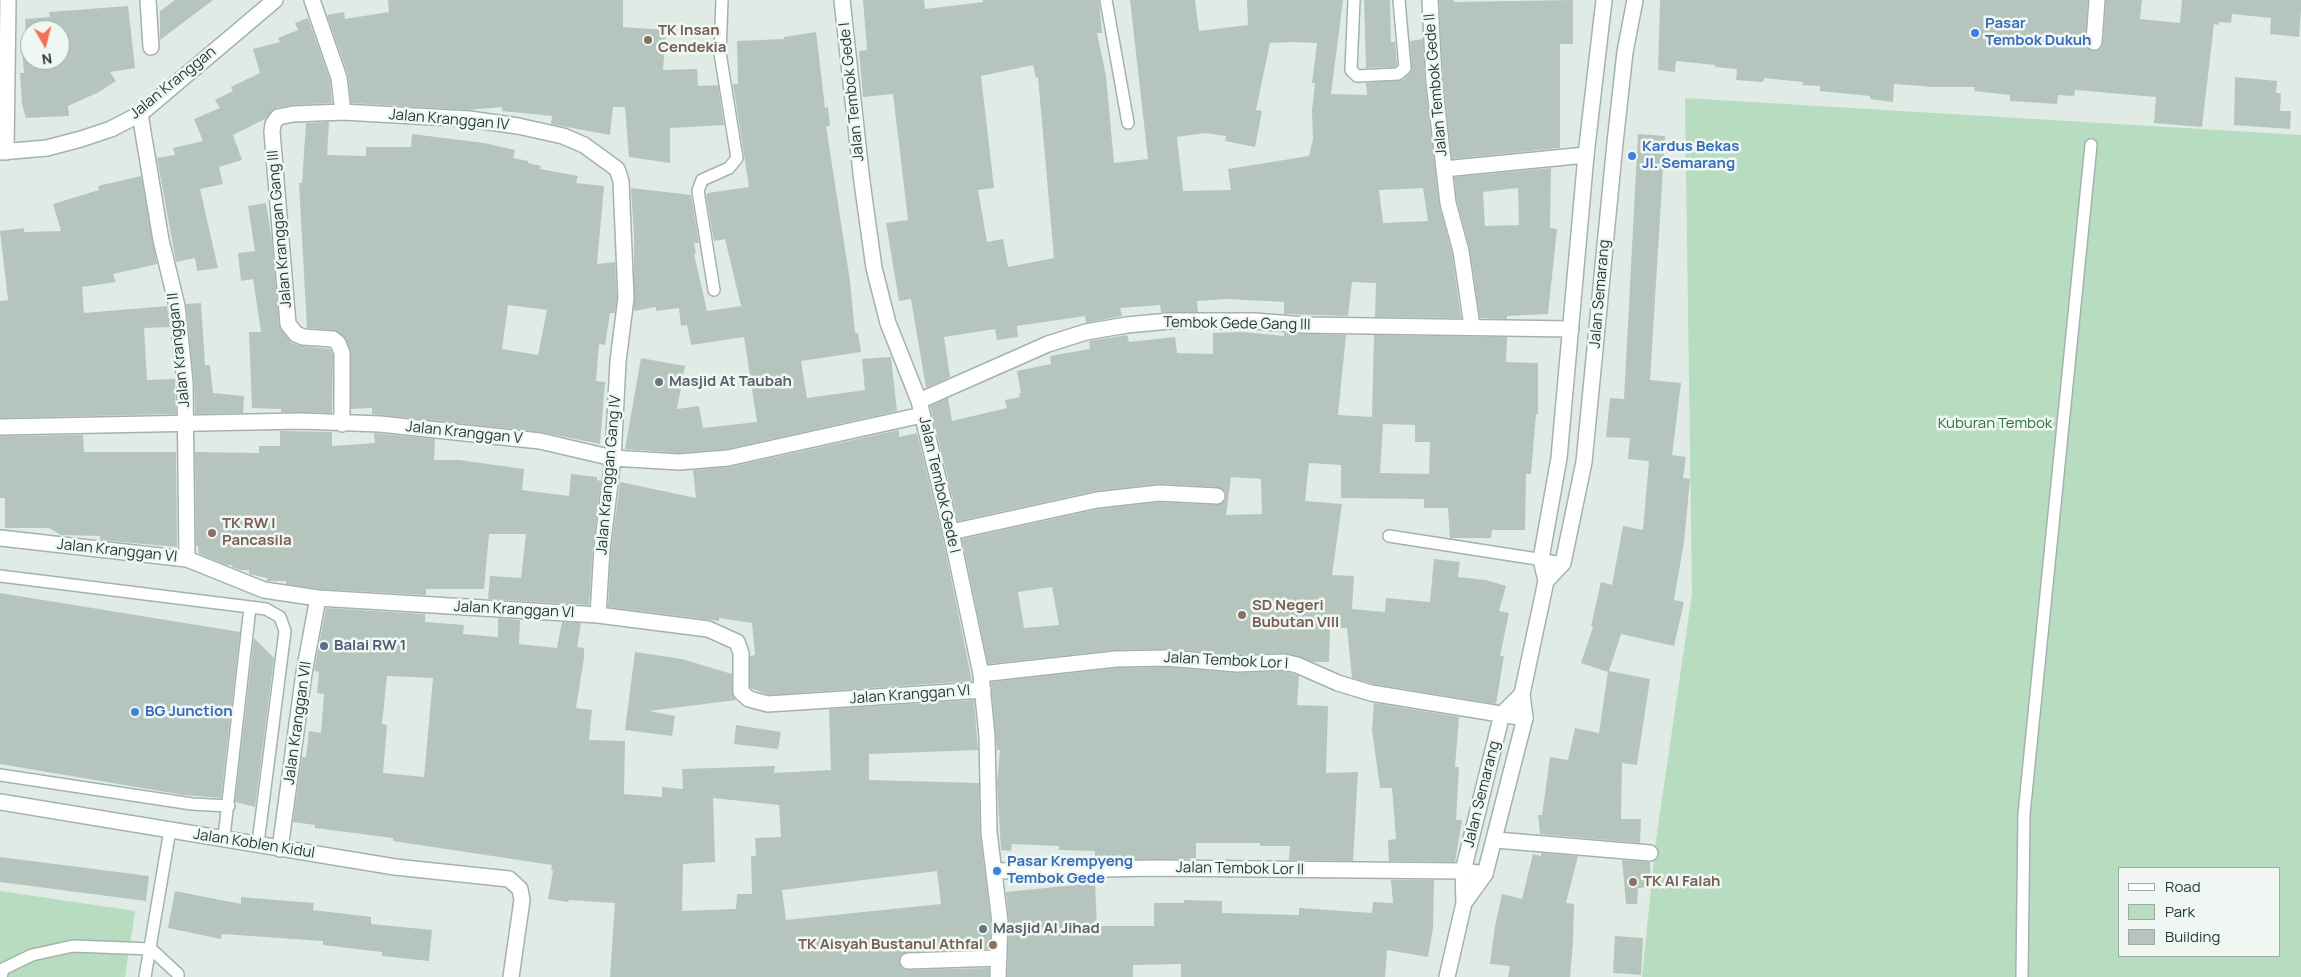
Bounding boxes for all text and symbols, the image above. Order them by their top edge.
street label: Jalan Tembok Gede II [1421,13,1451,157]
place label: Pasar Tembok Dukuh [1985,15,2091,50]
north arrow [20,20,70,70]
place label: TK Insan Cendekia [658,22,726,57]
street label: Jalan Tembok Gede I [836,22,868,162]
marker: Pasar Tembok Dukuh [1969,27,1981,39]
marker: TK Insan Cendekia [642,34,654,46]
street label: Jalan Kranggan [126,43,220,123]
text: N [41,49,53,69]
street label: Jalan Kranggan IV [388,106,510,134]
place label: Kardus Bekas Jl. Semarang [1642,138,1739,173]
street label: Jalan Kranggan Gang III [264,149,296,309]
marker: Kardus Bekas Jl. Semarang [1626,150,1638,162]
street label: Jalan Semarang [1586,239,1614,349]
street label: Jalan Kranggan II [164,292,194,408]
street label: Tembok Gede Gang III [1163,314,1311,334]
place label: Masjid At Taubah [669,373,792,391]
marker: Masjid At Taubah [653,376,665,388]
street label: Jalan Kranggan Gang IV [593,394,625,556]
street label: Jalan Tembok Gede I [915,415,963,555]
park label: Kuburan Tembok [1938,415,2052,433]
street label: Jalan Kranggan V [405,418,523,448]
place label: TK RW I Pancasila [222,515,292,550]
marker: TK RW I Pancasila [206,527,218,539]
street label: Jalan Kranggan VI [56,536,178,566]
place label: SD Negeri Bubutan VIII [1252,597,1339,632]
street label: Jalan Kranggan VI [453,598,575,622]
marker: SD Negeri Bubutan VIII [1236,609,1248,621]
place label: Balai RW 1 [334,637,406,655]
marker: Balai RW 1 [318,640,330,652]
street label: Jalan Tembok Lor I [1163,649,1289,673]
street label: Jalan Kranggan VII [280,660,316,786]
street label: Jalan Kranggan VI [849,682,971,708]
place label: BG Junction [145,703,233,721]
marker: BG Junction [129,706,141,718]
street label: Jalan Semarang [1460,739,1504,849]
street label: Jalan Koblen Kidul [192,826,316,862]
place label: Pasar Krempyeng Tembok Gede [1007,853,1133,888]
street label: Jalan Tembok Lor II [1176,859,1304,879]
marker: Pasar Krempyeng Tembok Gede [991,865,1003,877]
legend [2118,867,2281,957]
place label: TK Al Falah [1643,873,1720,891]
marker: TK Al Falah [1627,876,1639,888]
text: Road [2165,876,2201,897]
text: Park [2165,901,2195,922]
place label: Masjid Al Jihad [993,920,1100,938]
marker: Masjid Al Jihad [977,923,989,935]
text: Building [2165,926,2220,947]
place label: TK Aisyah Bustanul Athfal [798,936,983,954]
marker: TK Aisyah Bustanul Athfal [987,939,999,951]

